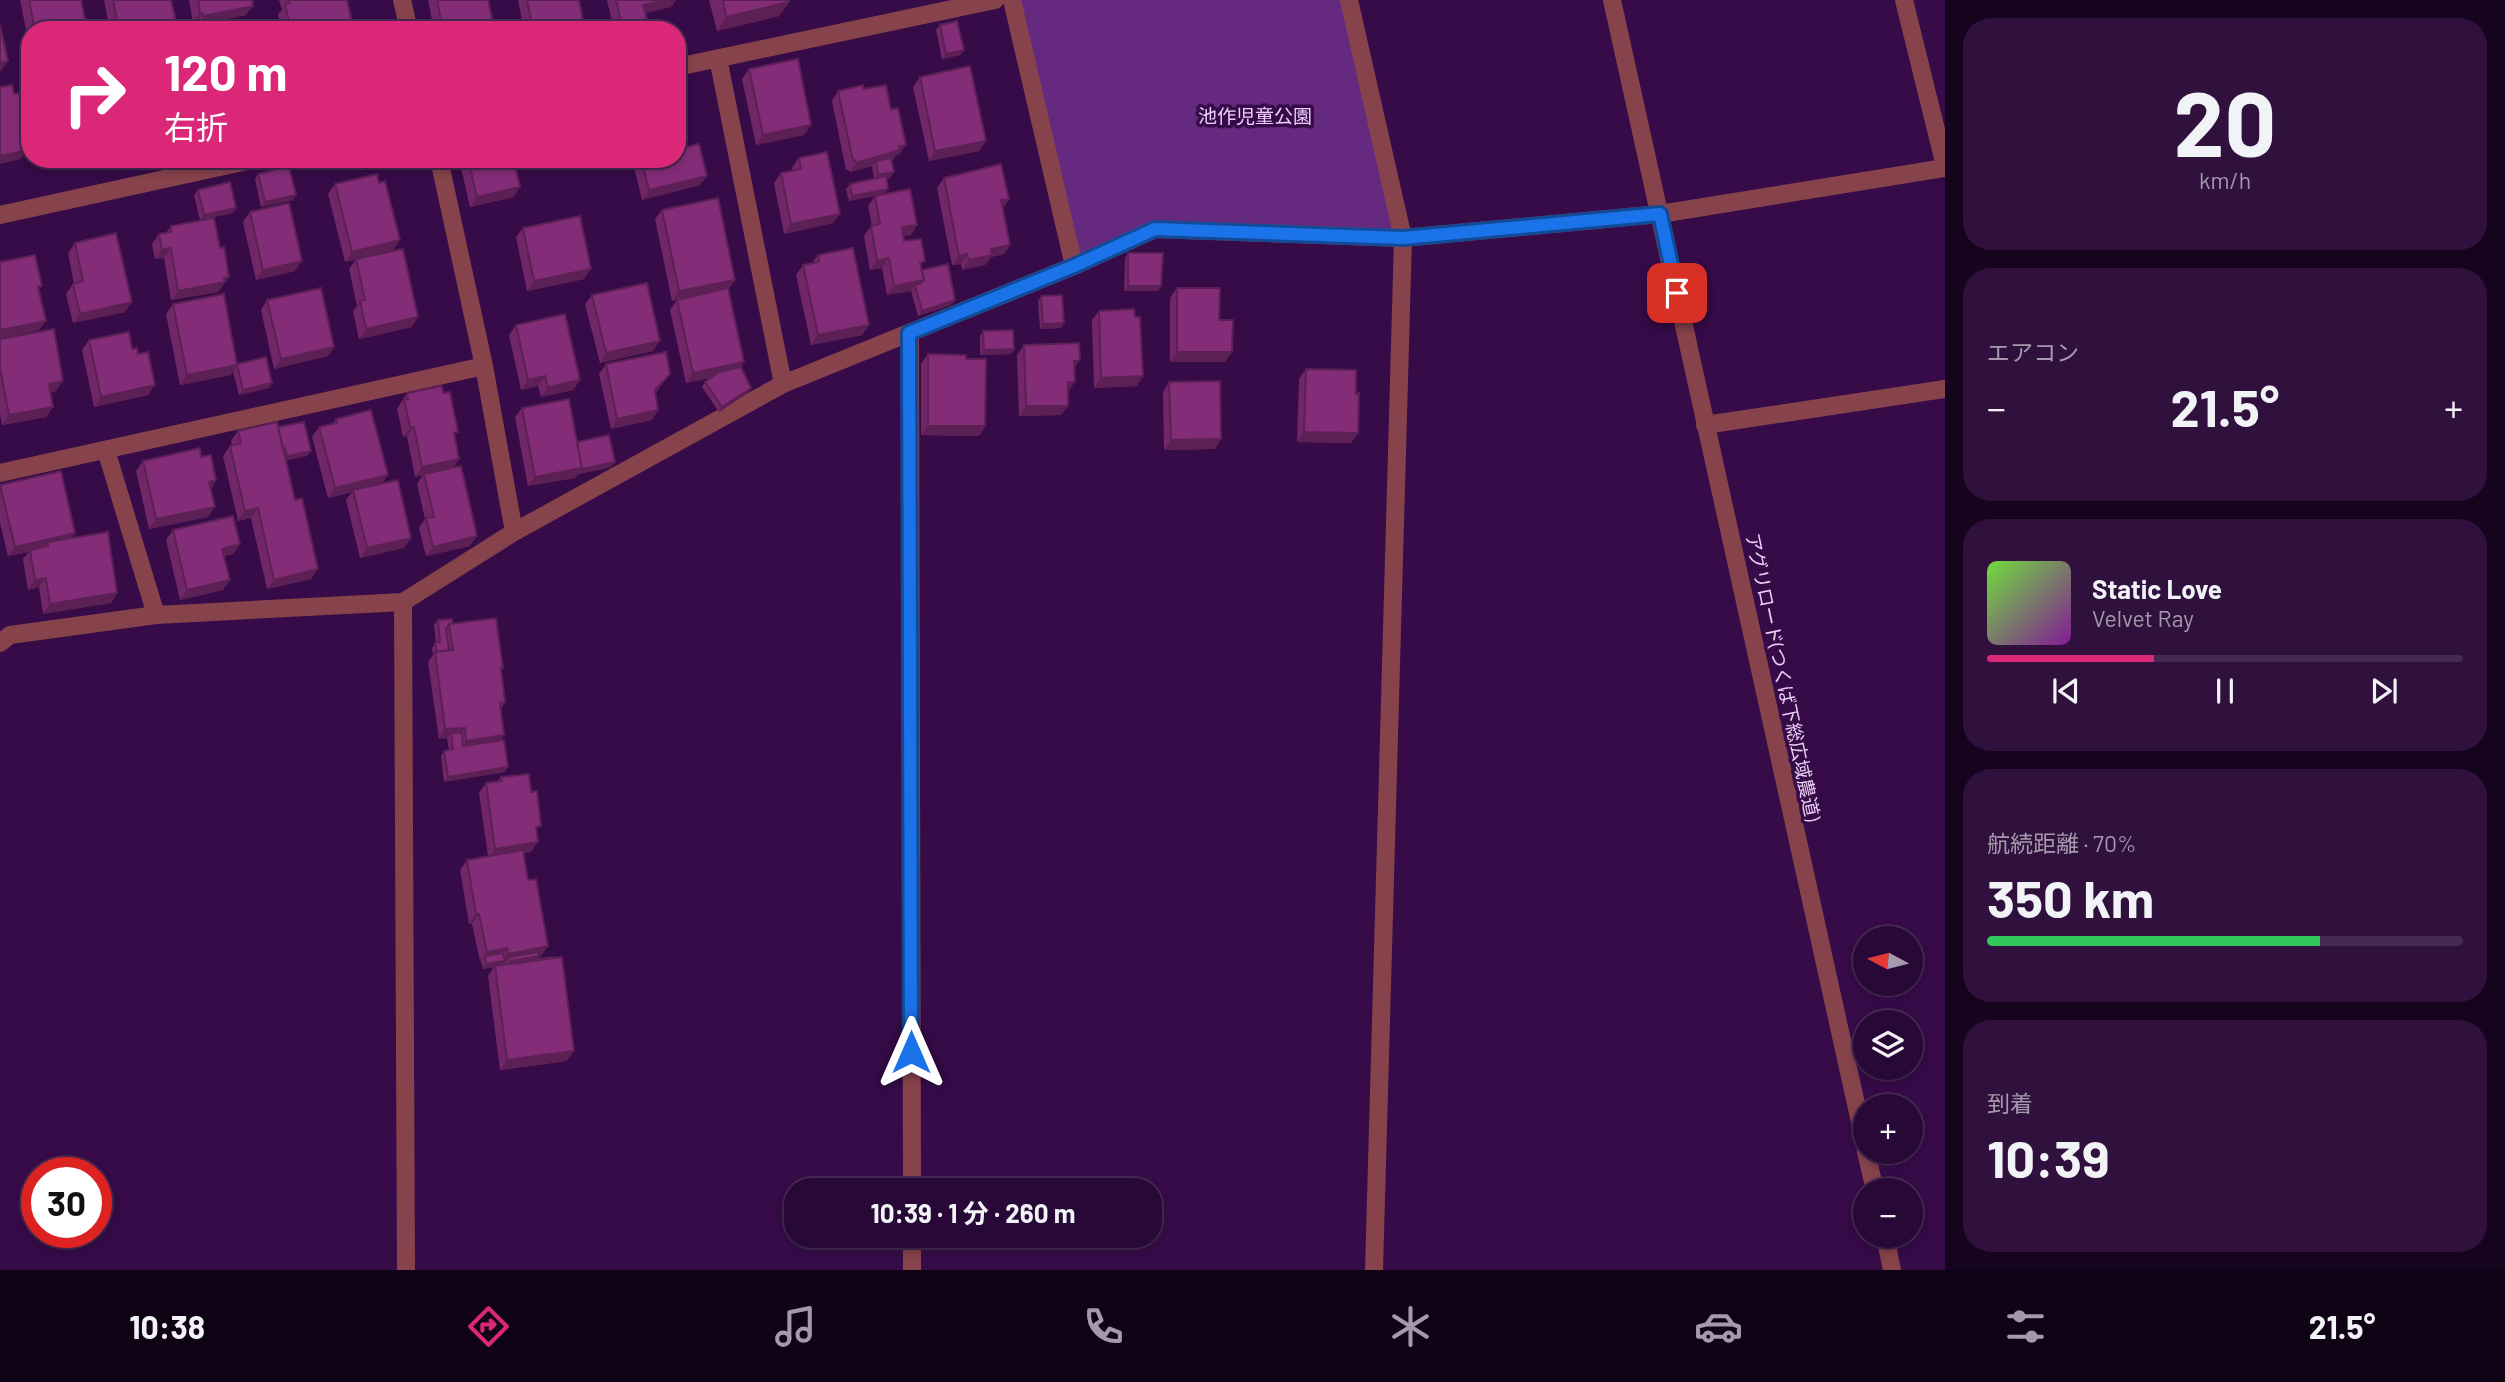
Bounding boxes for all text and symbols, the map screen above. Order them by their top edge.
text: 120 m [164,42,287,101]
icon: right [49,49,140,140]
text: 20 [2174,66,2276,175]
park label: 池作児童公園 [1198,104,1312,127]
text: 右折 [164,107,228,145]
text: km/h [2199,166,2251,194]
pin [1647,263,1707,323]
icon: arrive [1658,274,1696,312]
text: エアコン [1987,338,2079,366]
text: 21.5° [2171,375,2279,437]
text: − [1987,384,2006,430]
text: + [2444,384,2463,430]
street label: アグリロード(つくば下総広域農道) [1742,531,1826,824]
text: Static Love [2092,573,2222,604]
text: Velvet Ray [2092,604,2194,632]
icon: previous [2047,672,2085,710]
icon: pause [2206,672,2244,710]
icon: next [2365,672,2403,710]
text: 航続距離 · 70% [1987,829,2136,857]
text: 350 km [1987,866,2154,928]
north arrow [1853,926,1923,996]
map controls [1853,926,1923,1248]
button: layers [1853,1010,1923,1080]
position arrow [874,1015,948,1089]
text: 到着 [1987,1089,2033,1117]
button: + [1853,1094,1923,1164]
text: 10:39 [1987,1126,2110,1188]
speed limit sign: 30 [21,1157,112,1248]
button: − [1853,1178,1923,1248]
text: 10:39 · 1 分 · 260 m [870,1197,1076,1228]
icon: directions [464,1302,513,1351]
icon: music [771,1302,820,1351]
icon: phone [1079,1302,1128,1351]
icon: climate [1386,1302,1435,1351]
icon: car [1694,1302,1743,1351]
icon: filters [2001,1302,2050,1351]
text: 10:38 [129,1307,205,1345]
text: 21.5° [2309,1307,2376,1345]

